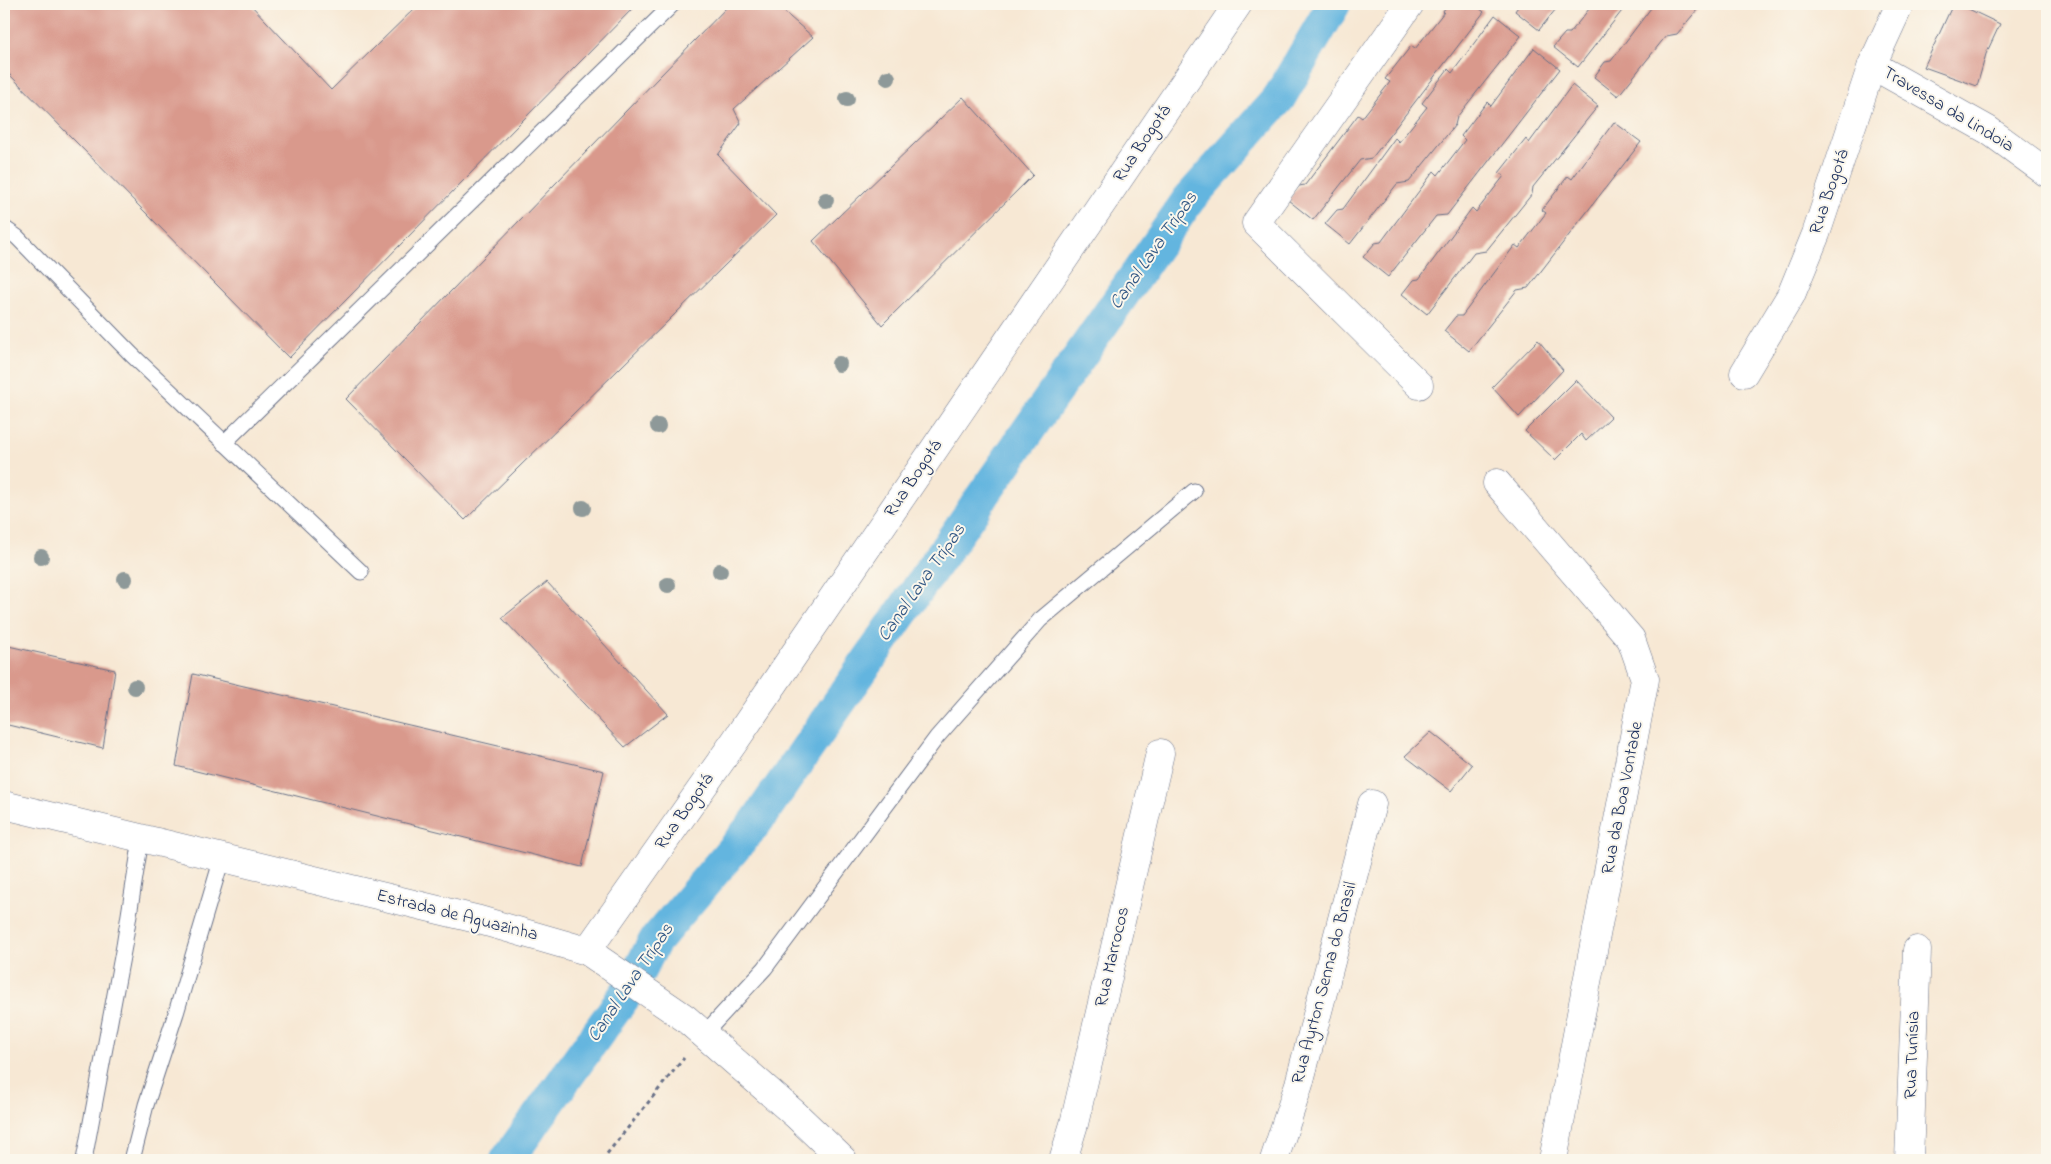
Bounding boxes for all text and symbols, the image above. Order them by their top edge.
street label: Travessa da Lindoia [1877,60,2019,160]
street label: Rua Bogotá [1107,100,1179,189]
street label: Rua Bogotá [1803,146,1858,238]
water label: Canal Lava Tripas [1103,186,1205,315]
street label: Rua Bogotá [878,435,950,524]
water label: Canal Lava Tripas [871,518,973,647]
street label: Rua da Boa Vontade [1595,718,1651,877]
street label: Rua Bogotá [649,768,722,856]
street label: Rua Ayrton Senna do Brasil [1285,879,1365,1087]
street label: Estrada de Aguazinha [373,883,540,950]
street label: Rua Marrocos [1089,904,1137,1010]
water label: Canal Lava Tripas [581,918,681,1048]
street label: Rua Tunísia [1898,1011,1928,1099]

